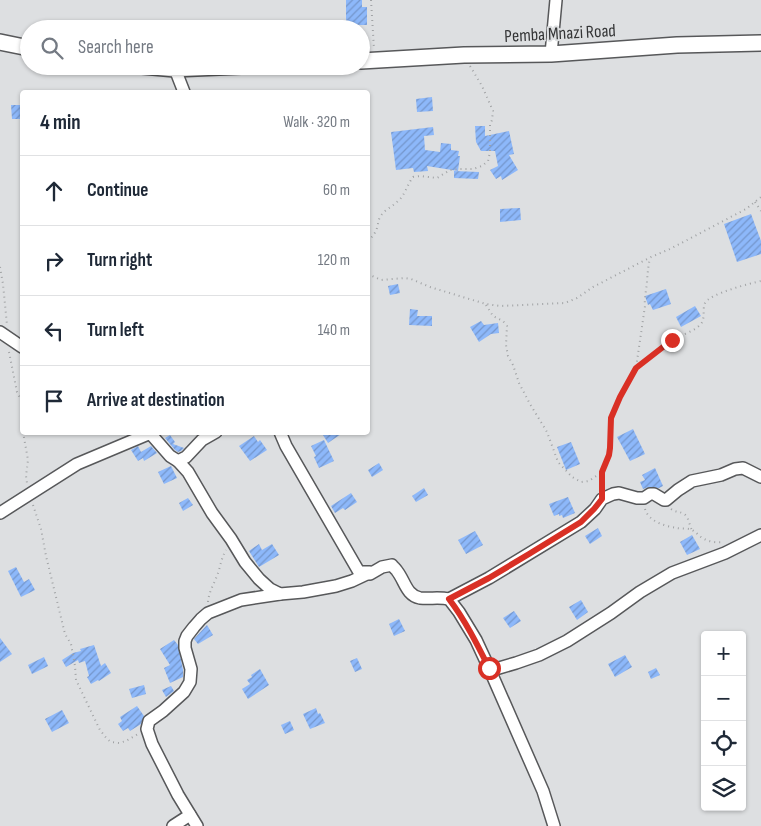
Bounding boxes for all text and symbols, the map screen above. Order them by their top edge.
search box [20,20,370,75]
street label: Pemba Mnazi Road [504,20,616,47]
icon: search [38,34,66,62]
text: Search here [78,36,154,59]
text: 4 min [40,110,81,135]
text: Walk · 320 m [283,113,350,132]
icon: ahead [40,177,68,205]
text: Continue [87,179,148,202]
text: 60 m [323,181,350,200]
icon: right [40,247,68,275]
text: Turn right [87,249,152,272]
text: 120 m [318,251,350,270]
icon: left [40,317,68,345]
text: Turn left [87,319,144,342]
text: 140 m [318,321,350,340]
route end [661,329,684,352]
icon: arrive [40,387,68,415]
text: Arrive at destination [87,389,225,412]
map controls [701,631,746,811]
button: + [701,631,746,676]
route start [478,657,501,680]
button: − [701,676,746,721]
button: locate [701,721,746,766]
button: layers [701,766,746,811]

